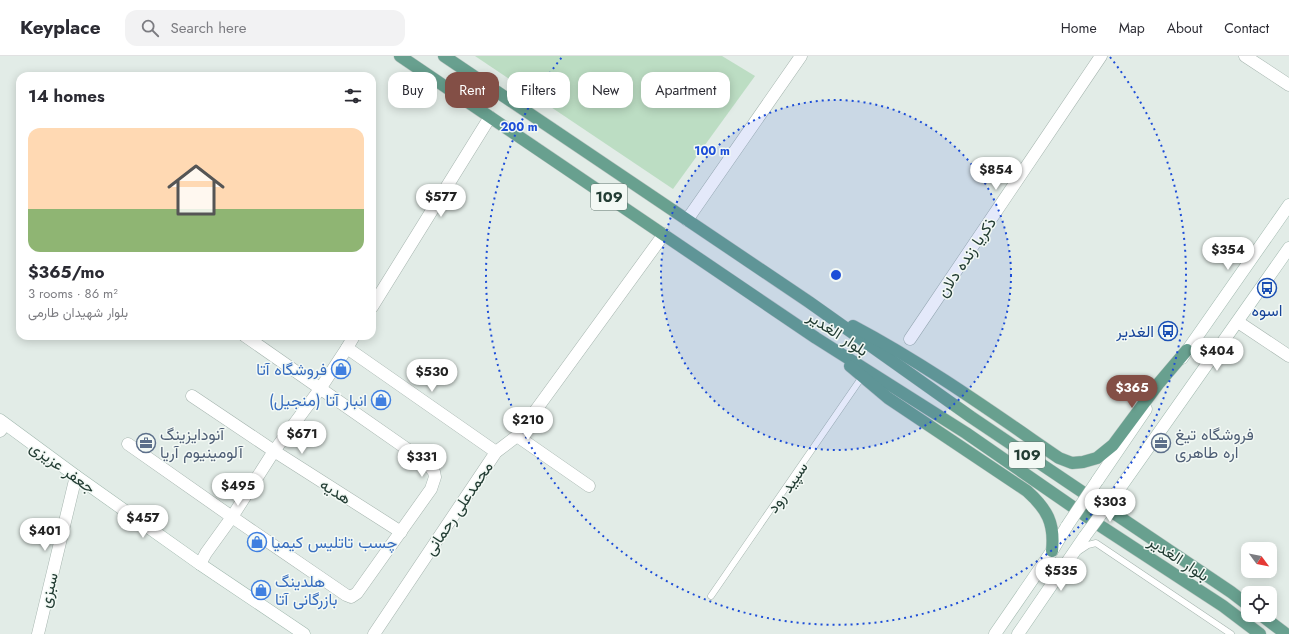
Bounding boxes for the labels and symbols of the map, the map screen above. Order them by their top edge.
text: 200 m [500,118,538,136]
text: 100 m [694,142,730,160]
pin: $854 [972,157,1020,191]
pin: $577 [417,184,465,218]
road number: 109 [591,184,627,210]
street label: ذکریا زنده دلان [931,213,1002,302]
pin: $354 [1204,237,1252,271]
centre of rings [829,268,843,282]
bus stop icon: اسوه [1256,277,1278,299]
place label: اسوه [1252,299,1282,322]
street label: بلوار الغدیر [802,305,873,362]
place label: الغدیر [1115,320,1154,343]
bus stop icon: الغدیر [1157,320,1179,342]
pin: $404 [1193,338,1241,372]
place label: فروشگاه آتا [256,358,327,381]
shop icon: فروشگاه آتا [330,358,352,380]
pin: $530 [408,359,456,393]
pin: $365 [1108,375,1156,409]
place label: انبار آتا (منجیل) [269,389,367,412]
shop icon: انبار آتا (منجیل) [370,389,392,411]
pin: $210 [504,407,552,441]
pin: $671 [278,421,326,455]
place label: آنودایزینگ آلومینیوم آریا [160,423,244,464]
place label: فروشگاه تیغ اره طاهری [1175,423,1254,464]
office icon: آنودایزینگ آلومینیوم آریا [135,432,157,454]
office icon: فروشگاه تیغ اره طاهری [1150,432,1172,454]
street label: جعفر عزیزی [25,436,101,499]
road number: 109 [1009,442,1045,468]
pin: $331 [398,444,446,478]
street label: محمدعلی رحمانی [418,457,498,560]
street label: سپید رود [761,457,813,518]
pin: $495 [214,473,262,507]
street label: هدیه [316,473,356,510]
pin: $303 [1086,489,1134,523]
pin: $457 [119,505,167,539]
pin: $401 [21,518,69,552]
street label: بلوار الغدیر [1143,530,1214,587]
shop icon: چسب تاتلیس کیمیا [246,531,268,553]
place label: چسب تاتلیس کیمیا [271,531,398,554]
north arrow [1241,542,1277,578]
pin: $535 [1037,558,1085,592]
street label: سبزی [33,570,64,610]
place label: هلدینگ بازرگانی آتا [275,570,337,611]
shop icon: هلدینگ بازرگانی آتا [250,579,272,601]

